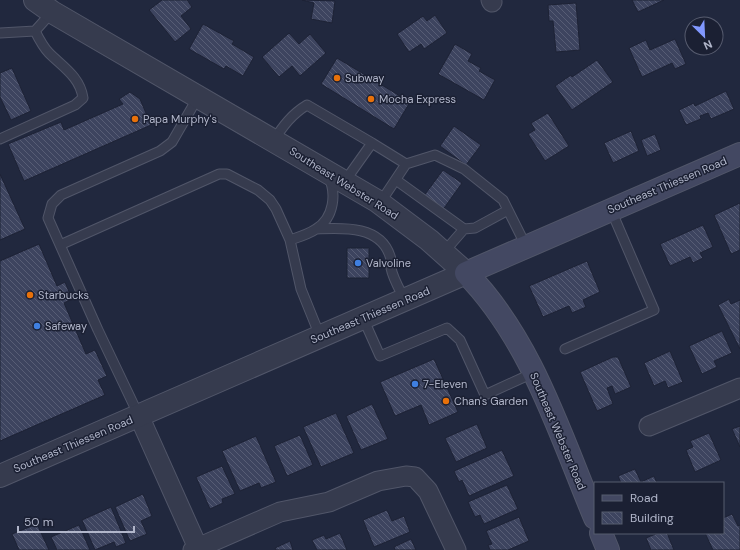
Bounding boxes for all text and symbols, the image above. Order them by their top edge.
north arrow [684,16,724,56]
text: N [702,37,715,53]
place label: Subway [345,71,385,85]
marker: Subway [332,73,342,83]
place label: Mocha Express [379,92,456,106]
marker: Mocha Express [366,94,376,104]
place label: Papa Murphy's [143,112,217,126]
marker: Papa Murphy's [130,114,140,124]
street label: Southeast Webster Road [287,144,401,222]
street label: Southeast Thiessen Road [605,153,729,216]
place label: Valvoline [366,256,411,270]
marker: Valvoline [353,258,363,268]
street label: Southeast Thiessen Road [308,283,432,346]
place label: Starbucks [38,288,89,302]
marker: Starbucks [25,290,35,300]
place label: Safeway [45,319,87,333]
marker: Safeway [32,321,42,331]
street label: Southeast Webster Road [527,370,589,492]
place label: 7-Eleven [423,377,467,391]
marker: 7-Eleven [410,379,420,389]
place label: Chan's Garden [454,394,528,408]
marker: Chan's Garden [441,396,451,406]
street label: Southeast Thiessen Road [11,412,135,475]
legend [594,482,724,534]
text: Road [630,490,658,506]
scale bar [18,508,134,534]
text: Building [630,510,674,526]
text: 50 m [24,514,53,530]

